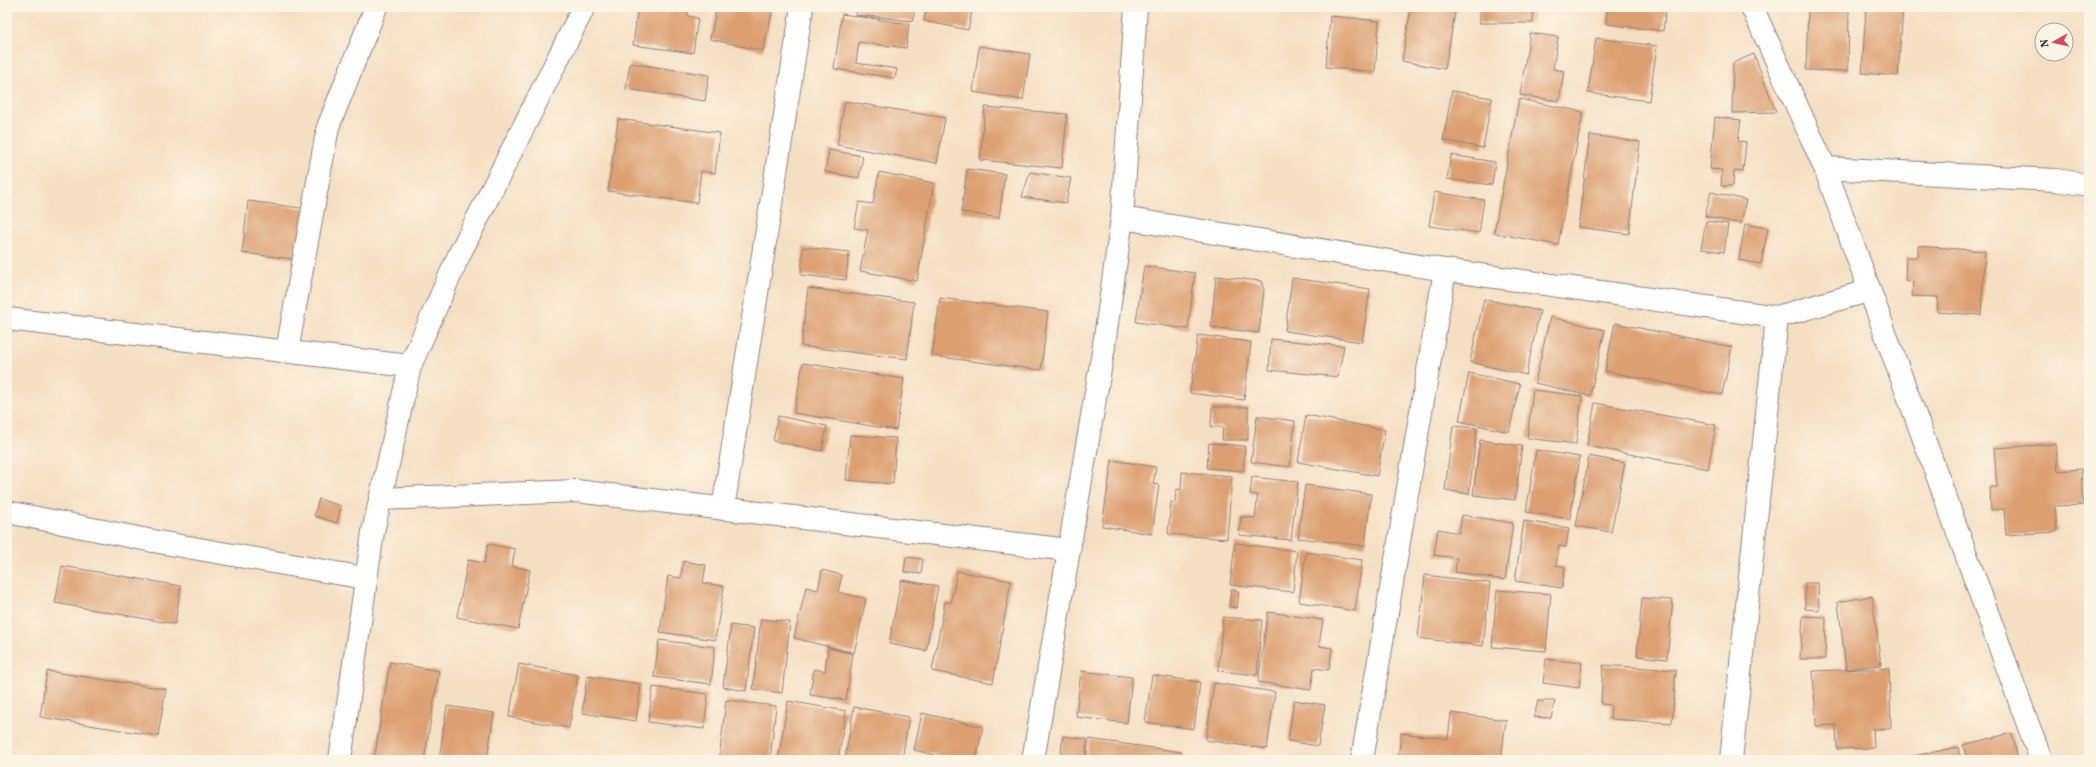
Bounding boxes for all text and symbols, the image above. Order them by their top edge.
north arrow [2034,22,2074,62]
text: N [2038,38,2054,48]

